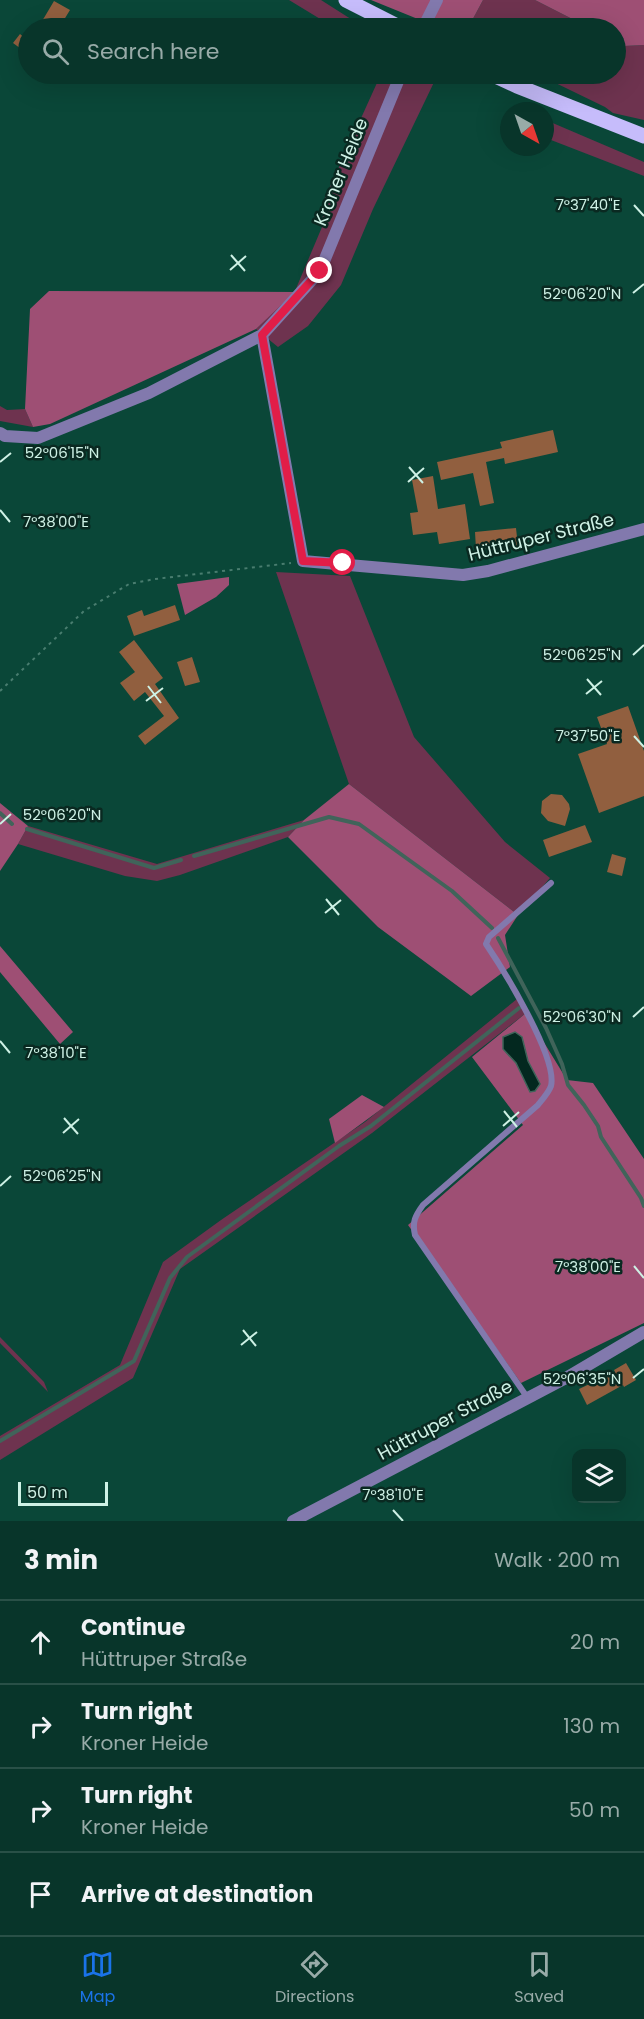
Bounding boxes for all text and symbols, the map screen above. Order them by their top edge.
search box [18,18,626,84]
icon: search [39,35,72,68]
text: Search here [87,36,220,67]
north arrow [500,102,554,156]
street label: Kroner Heide [307,114,374,230]
text: 7°37'40"E [556,194,620,215]
route end [306,257,332,283]
text: 52°06'20"N [543,283,621,304]
text: 52°06'15"N [25,442,99,463]
street label: Hüttruper Straße [465,506,616,567]
text: 7°38'00"E [23,511,89,532]
route start [329,549,355,575]
text: 52°06'25"N [543,644,621,665]
text: 7°37'50"E [556,725,620,746]
text: 52°06'20"N [23,804,101,825]
text: 52°06'30"N [543,1006,621,1027]
text: 7°38'10"E [25,1042,87,1063]
text: 52°06'25"N [23,1165,101,1186]
text: 7°38'00"E [555,1256,621,1277]
text: 52°06'35"N [543,1368,621,1389]
street label: Hüttruper Straße [373,1373,517,1466]
map controls [572,1449,626,1503]
button: layers [572,1449,626,1503]
scale bar [18,1479,108,1506]
text: 50 m [27,1481,68,1504]
text: 7°38'10"E [362,1484,424,1505]
text: 3 min [24,1542,98,1578]
text: Walk · 200 m [494,1546,620,1574]
text: Continue [81,1612,185,1643]
icon: ahead [24,1626,57,1659]
text: 20 m [570,1628,620,1656]
text: Hüttruper Straße [81,1645,247,1673]
text: Turn right [81,1696,192,1727]
icon: right [24,1710,57,1743]
text: 130 m [563,1712,620,1740]
text: Kroner Heide [81,1729,208,1757]
text: Turn right [81,1780,192,1811]
icon: right [24,1794,57,1827]
text: 50 m [569,1796,620,1824]
text: Kroner Heide [81,1813,208,1841]
icon: arrive [24,1878,57,1911]
text: Arrive at destination [81,1879,313,1910]
tab: Map [80,1948,115,2009]
tab: Directions [275,1948,354,2009]
tab: Saved [514,1948,564,2009]

